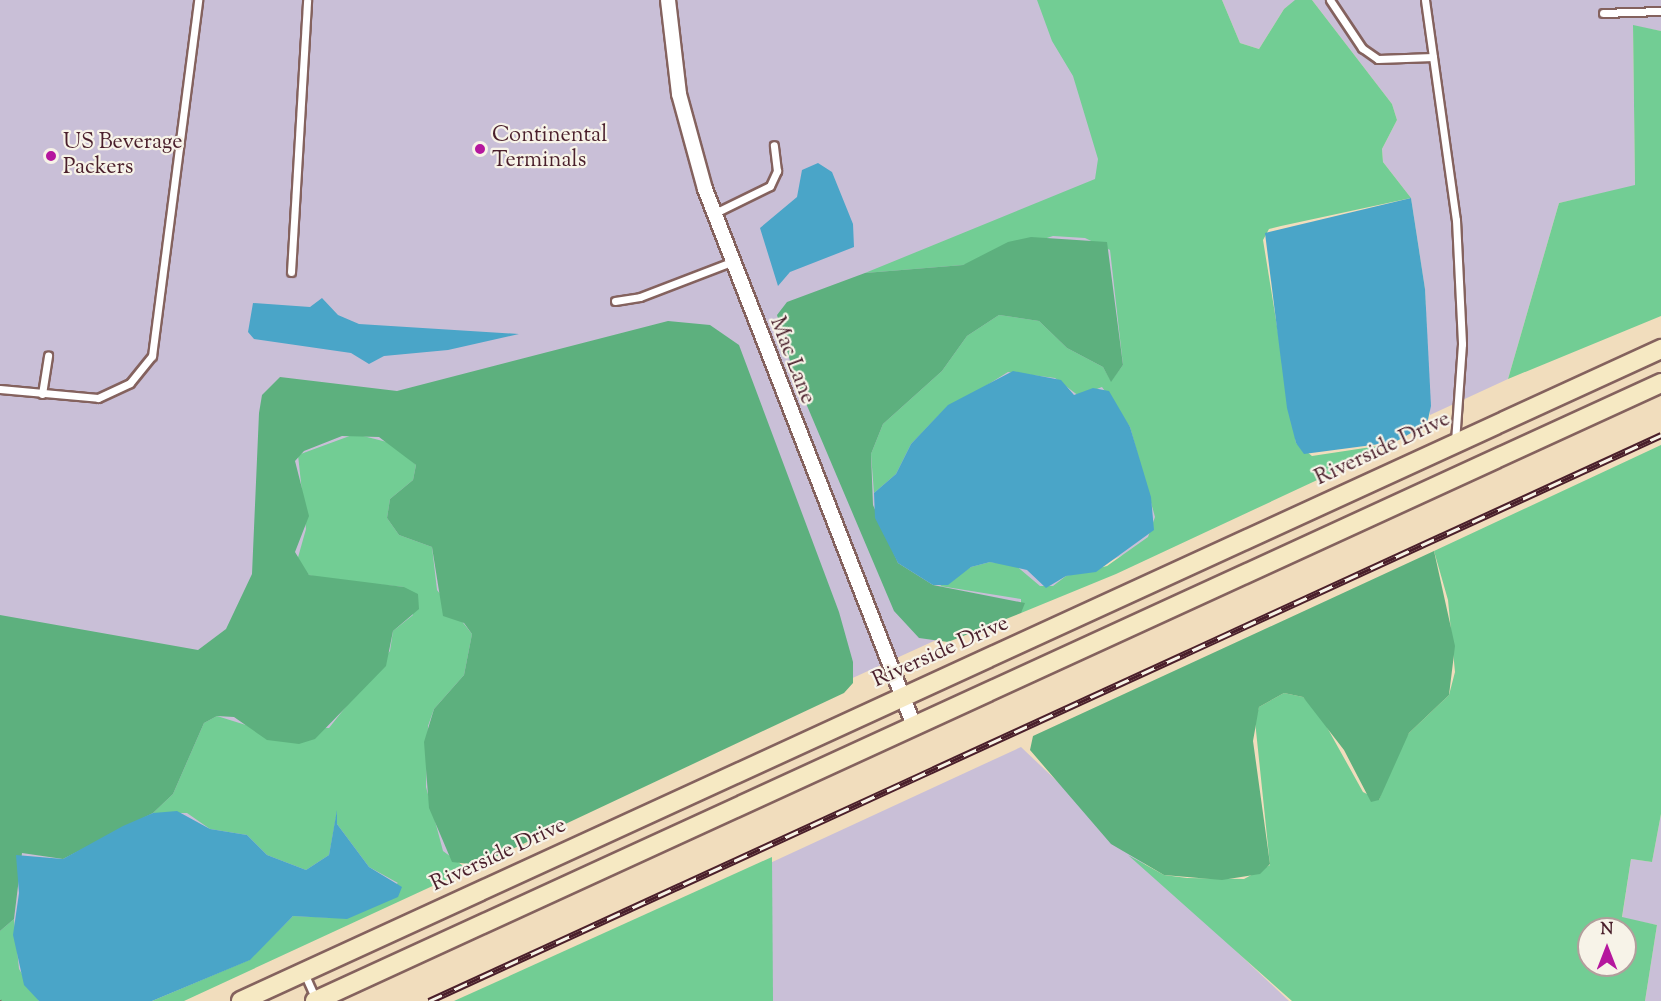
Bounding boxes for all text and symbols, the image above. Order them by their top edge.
place label: Continental Terminals [492,123,607,174]
place label: US Beverage Packers [63,130,183,182]
marker: Continental Terminals [473,142,487,156]
marker: US Beverage Packers [44,149,58,163]
street label: Mac Lane [762,314,820,408]
street label: Riverside Drive [1311,407,1455,493]
street label: Riverside Drive [869,611,1013,695]
street label: Riverside Drive [427,813,571,899]
north arrow [1577,917,1637,977]
text: N [1601,919,1613,942]

